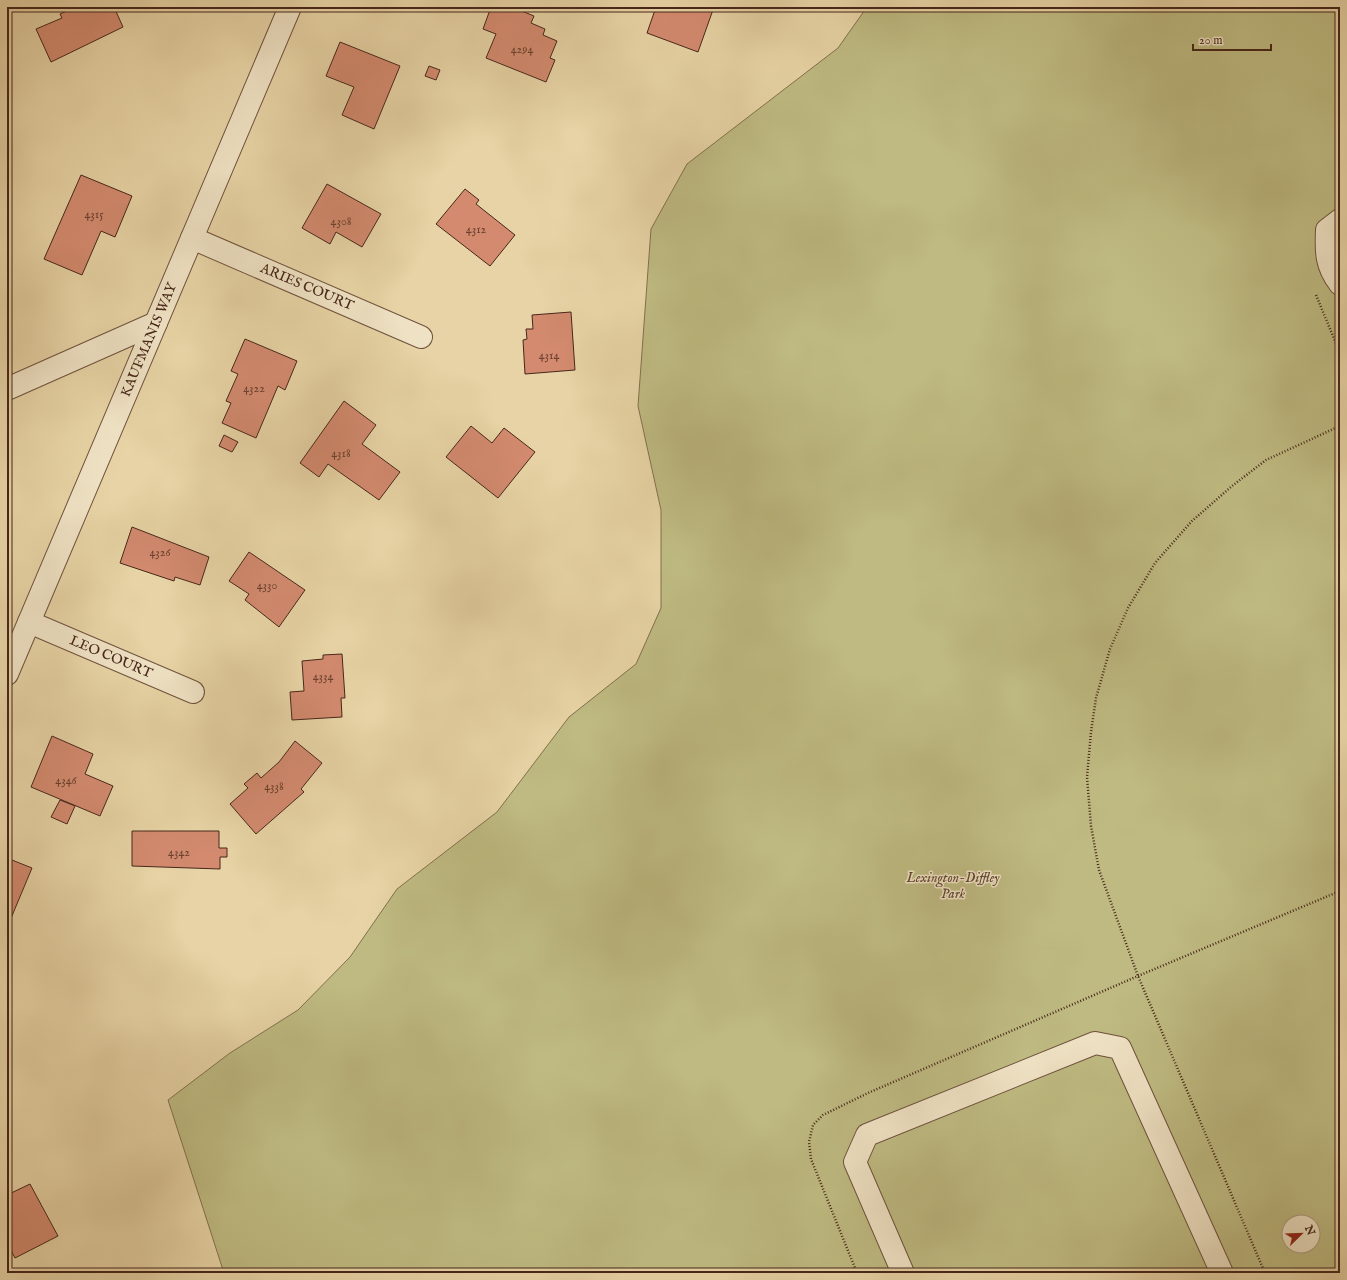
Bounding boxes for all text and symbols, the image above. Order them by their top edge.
scale bar [1193,26,1271,52]
text: 20 m [1199,33,1222,48]
house number: 4294 [511,42,533,57]
house number: 4315 [84,207,104,222]
house number: 4308 [331,214,352,229]
house number: 4312 [466,222,487,237]
street label: ARIES COURT [257,259,357,315]
street label: KAUFMANIS WAY [117,279,182,400]
house number: 4314 [539,348,559,363]
house number: 4322 [243,381,265,396]
house number: 4318 [331,446,351,461]
house number: 4326 [149,545,171,560]
house number: 4330 [257,578,277,593]
street label: LEO COURT [67,631,156,683]
house number: 4334 [313,669,333,684]
house number: 4346 [55,773,78,788]
house number: 4338 [264,779,284,794]
house number: 4342 [168,845,190,860]
park label: Lexington-Diffley Park [905,869,1000,903]
north arrow [1281,1214,1321,1254]
text: N [1301,1222,1318,1238]

